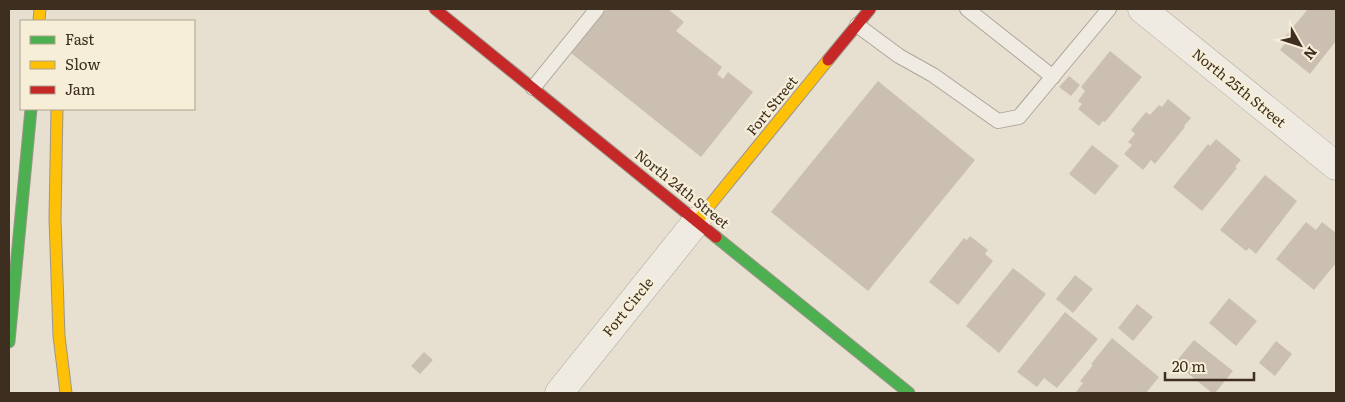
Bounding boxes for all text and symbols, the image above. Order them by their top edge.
legend [20,20,195,110]
north arrow [1275,20,1325,70]
text: Fast [65,27,94,50]
street label: North 25th Street [1188,43,1291,132]
text: N [1299,43,1322,65]
text: Slow [65,52,100,75]
street label: Fort Street [741,71,802,139]
text: Jam [65,77,96,100]
street label: North 24th Street [631,144,734,233]
street label: Fort Circle [597,273,657,340]
scale bar [1165,350,1254,382]
text: 20 m [1172,354,1206,377]

